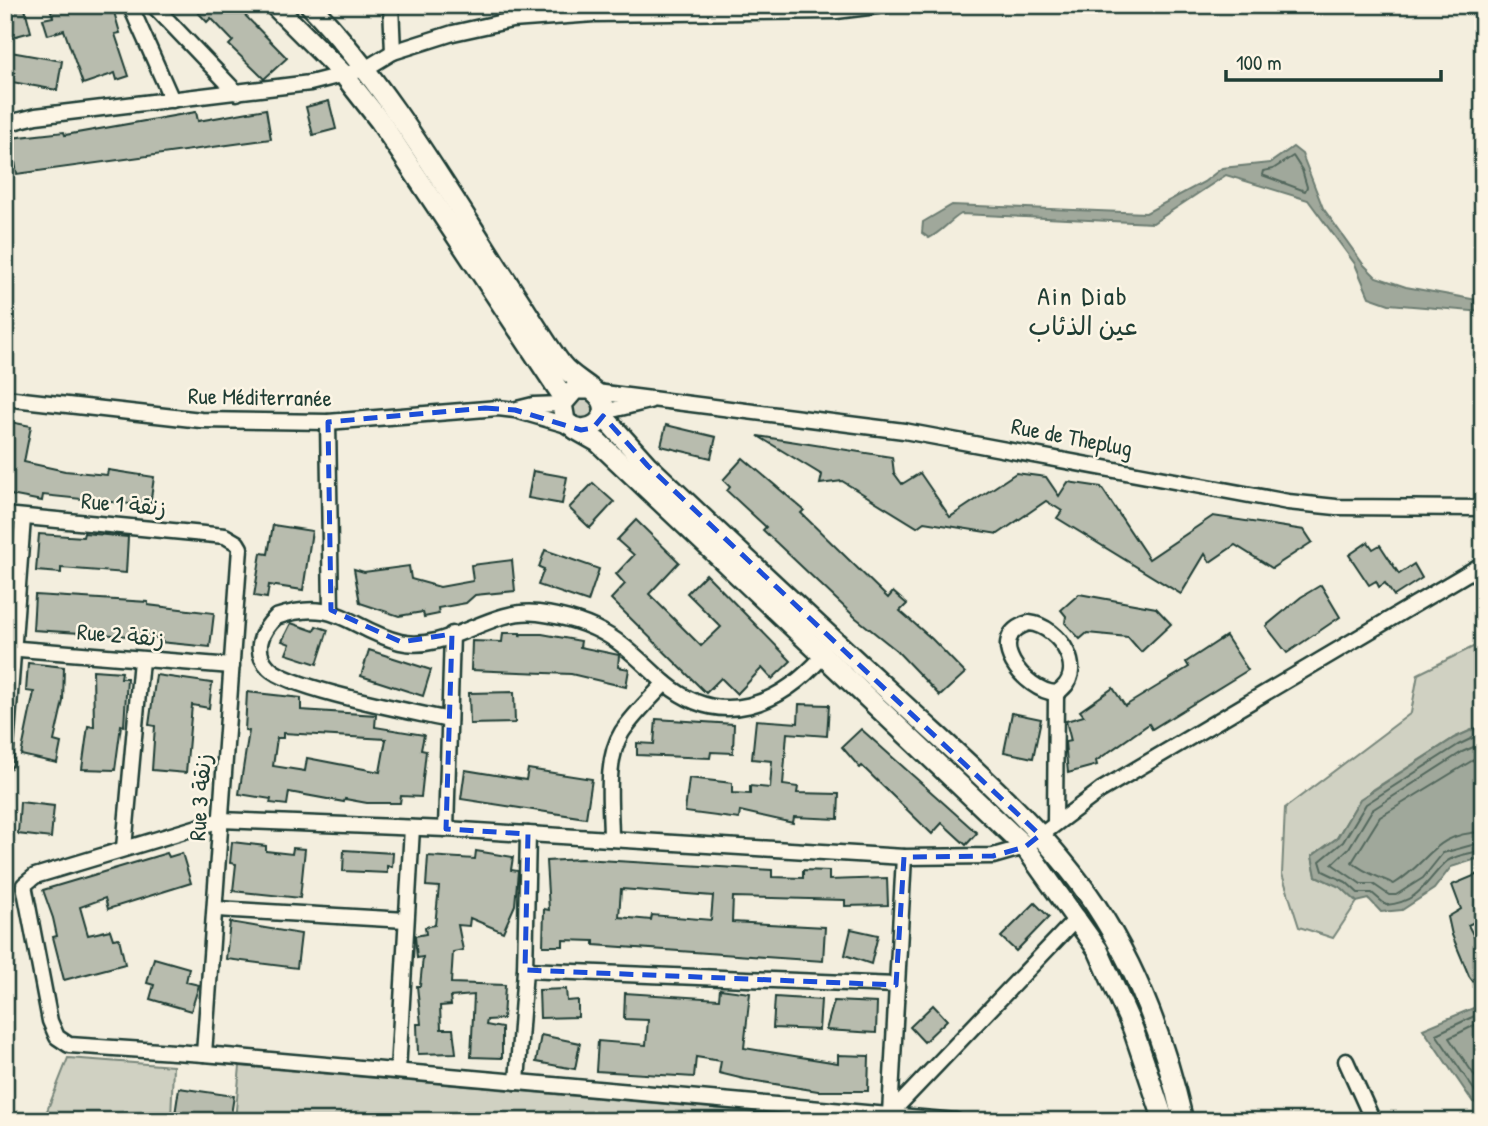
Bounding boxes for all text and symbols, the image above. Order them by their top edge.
scale bar [1226,38,1441,82]
text: 100 m [1236,48,1282,77]
district label: Ain Diab عين الذئاب [1028,278,1138,343]
street label: Rue Méditerranée [188,380,332,413]
street label: Rue de Theplug [1009,410,1135,463]
street label: Rue 1 زنقة [80,484,168,523]
street label: Rue 2 زنقة [76,615,166,654]
street label: Rue 3 زنقة [181,752,218,842]

